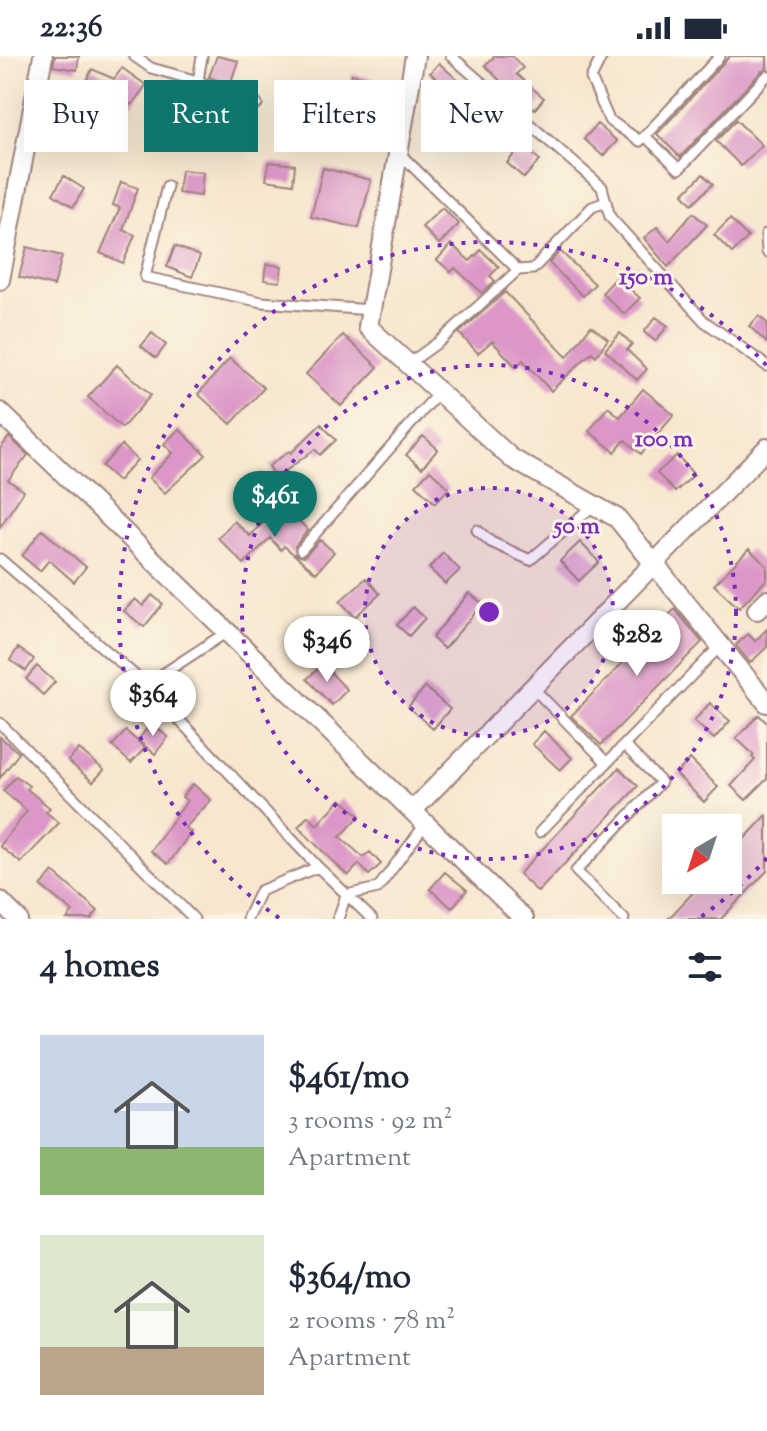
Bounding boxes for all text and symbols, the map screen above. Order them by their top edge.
text: 22:36 [40,7,103,50]
chip: Buy [24,80,128,152]
chip: Rent [144,80,258,152]
chip: Filters [274,80,405,152]
chip: New [421,80,532,152]
text: 150 m [619,261,673,295]
text: 100 m [635,423,693,457]
pin: $461 [228,471,322,539]
text: $461 [251,478,299,515]
text: 50 m [552,510,600,544]
centre of rings [475,598,503,626]
pin: $282 [590,610,684,678]
pin: $346 [280,616,374,684]
text: $282 [612,617,662,654]
text: $346 [302,623,352,660]
pin: $364 [106,670,200,738]
text: $364 [128,677,178,714]
north arrow [662,814,742,894]
map controls [662,814,742,894]
text: 4 homes [40,943,160,992]
icon: filters [683,945,727,989]
text: $461/mo [288,1054,409,1103]
icon: home [104,1067,200,1163]
text: 3 rooms · 92 m² [288,1103,452,1140]
text: Apartment [288,1140,411,1177]
text: $364/mo [288,1254,411,1303]
icon: home [104,1267,200,1363]
text: 2 rooms · 78 m² [288,1303,455,1340]
text: Apartment [288,1340,411,1377]

